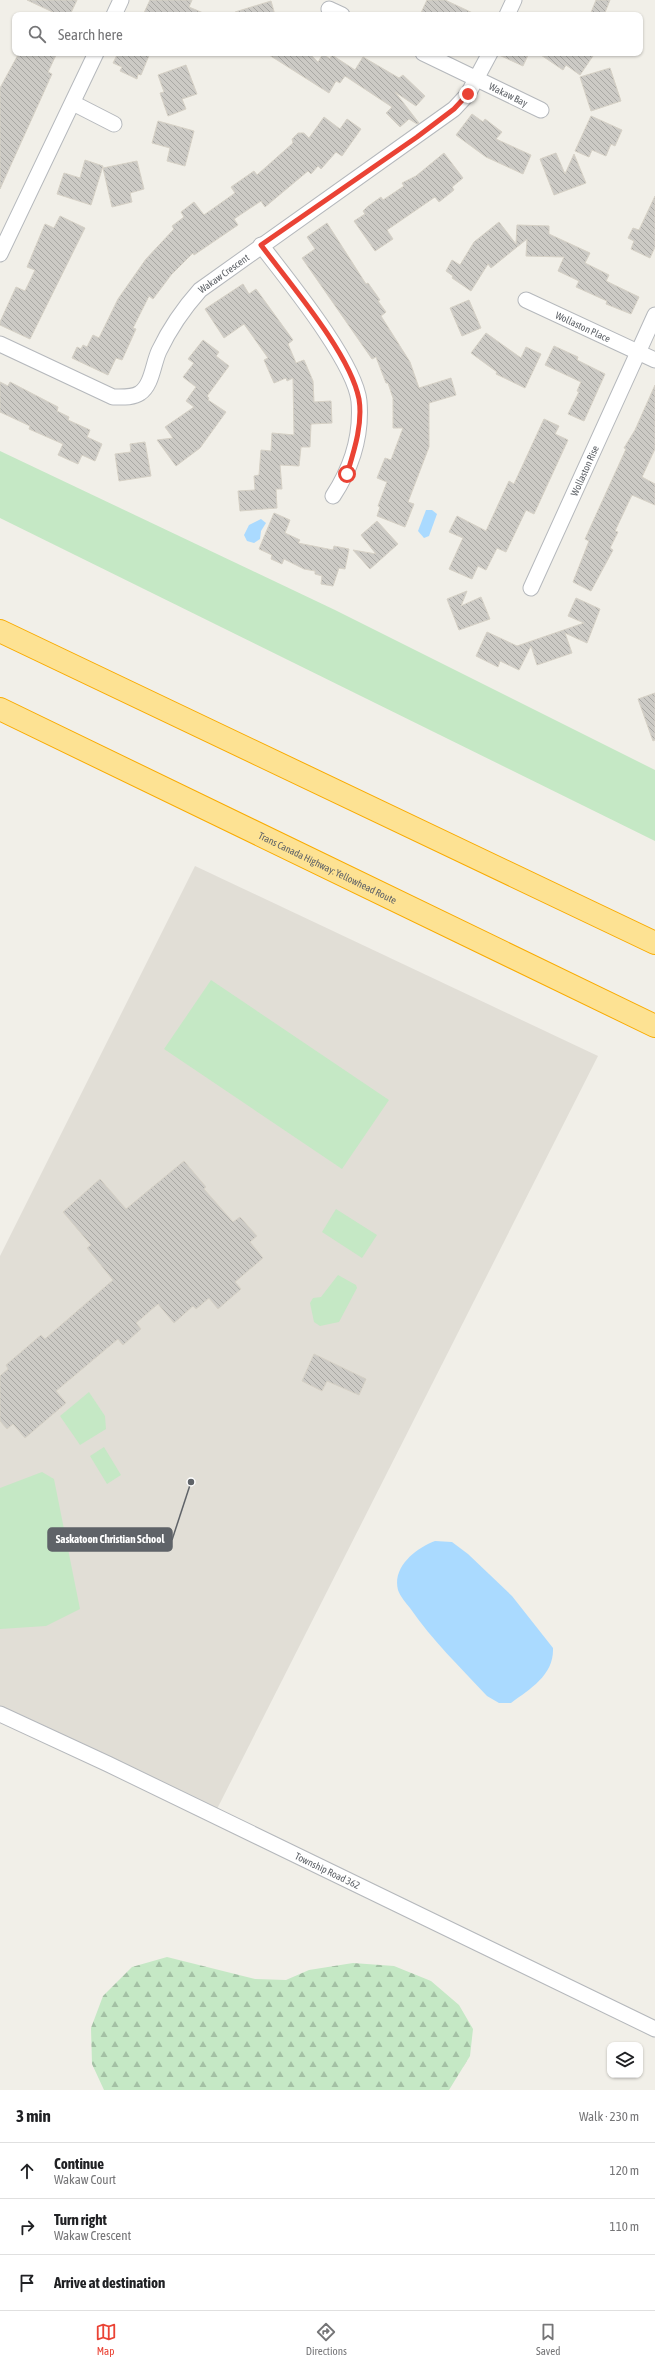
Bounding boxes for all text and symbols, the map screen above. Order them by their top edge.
search box [12,12,643,56]
icon: search [26,23,48,45]
text: Search here [58,26,123,43]
street label: Wakaw Bay [487,80,530,108]
route end [459,85,477,103]
street label: Wakaw Crescent [196,251,251,295]
street label: Wollaston Place [554,309,613,344]
street label: Wollaston Rise [568,443,601,498]
route start [338,465,356,483]
street label: Trans Canada Highway: Yellowhead Route [257,830,399,906]
callout: Saskatoon Christian School [48,1528,172,1551]
text: Saskatoon Christian School [56,1533,165,1545]
street label: Township Road 362 [293,1850,362,1891]
map controls [607,2042,643,2078]
button: layers [607,2042,643,2078]
text: 3 min [16,2106,51,2126]
text: Walk · 230 m [579,2109,639,2124]
text: Continue [54,2155,104,2172]
icon: ahead [16,2160,38,2182]
text: 120 m [610,2163,639,2178]
text: Wakaw Court [54,2172,116,2187]
text: Turn right [54,2211,107,2228]
icon: right [16,2216,38,2238]
text: 110 m [610,2219,639,2234]
text: Wakaw Crescent [54,2228,131,2243]
icon: arrive [16,2272,38,2294]
text: Arrive at destination [54,2274,165,2291]
tab: Map [95,2321,117,2357]
tab: Directions [306,2321,347,2357]
tab: Saved [536,2321,560,2357]

